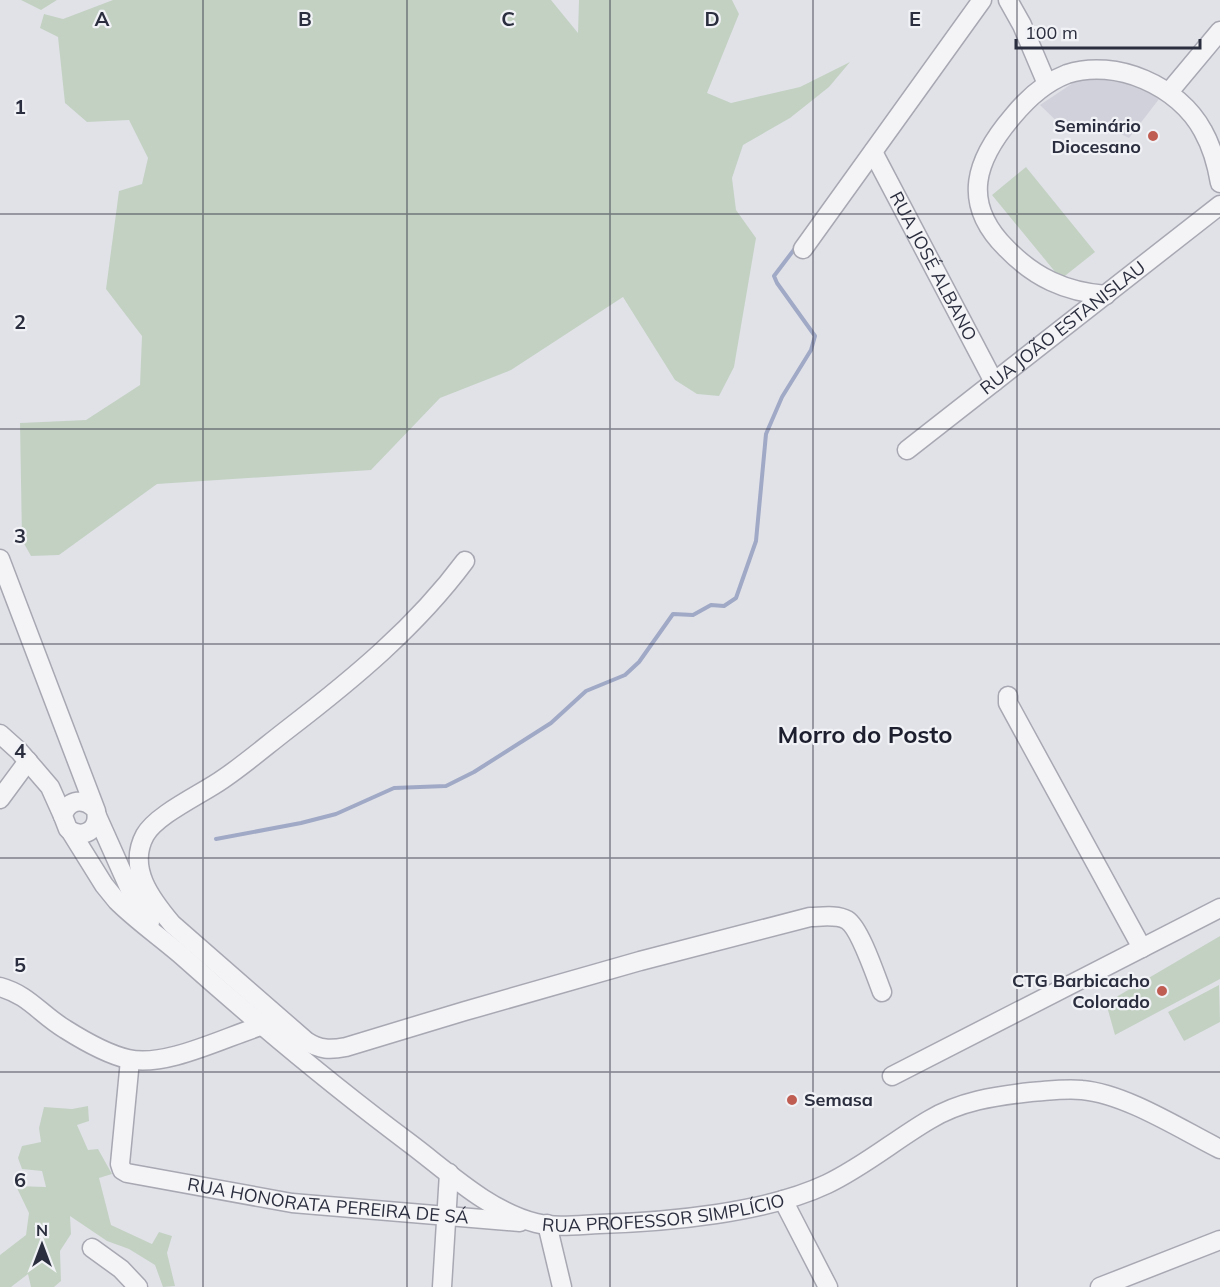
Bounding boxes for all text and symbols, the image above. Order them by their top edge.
text: A [95,6,110,31]
text: B [298,6,312,31]
text: C [501,6,515,31]
text: D [704,6,720,31]
text: E [909,6,921,31]
scale bar [1016,12,1200,50]
text: 100 m [1025,21,1078,44]
text: 1 [14,94,26,119]
place label: Seminário Diocesano [1051,114,1141,158]
marker: Seminário Diocesano [1146,129,1160,143]
street label: RUA JOSÉ ALBANO [885,187,982,345]
street label: RUA JOÃO ESTANISLAU [975,256,1150,399]
text: 2 [14,309,26,334]
text: 3 [14,523,26,548]
district label: Morro do Posto [778,719,952,749]
text: 4 [14,738,26,763]
text: 5 [14,952,26,977]
place label: CTG Barbicacho Colorado [1012,969,1150,1013]
marker: CTG Barbicacho Colorado [1155,984,1169,998]
place label: Semasa [804,1088,873,1111]
marker: Semasa [785,1093,799,1107]
text: 6 [14,1167,26,1192]
street label: RUA HONORATA PEREIRA DE SÁ [186,1172,470,1229]
street label: RUA PROFESSOR SIMPLÍCIO [541,1188,787,1237]
north arrow [12,1215,72,1275]
text: N [36,1220,48,1240]

